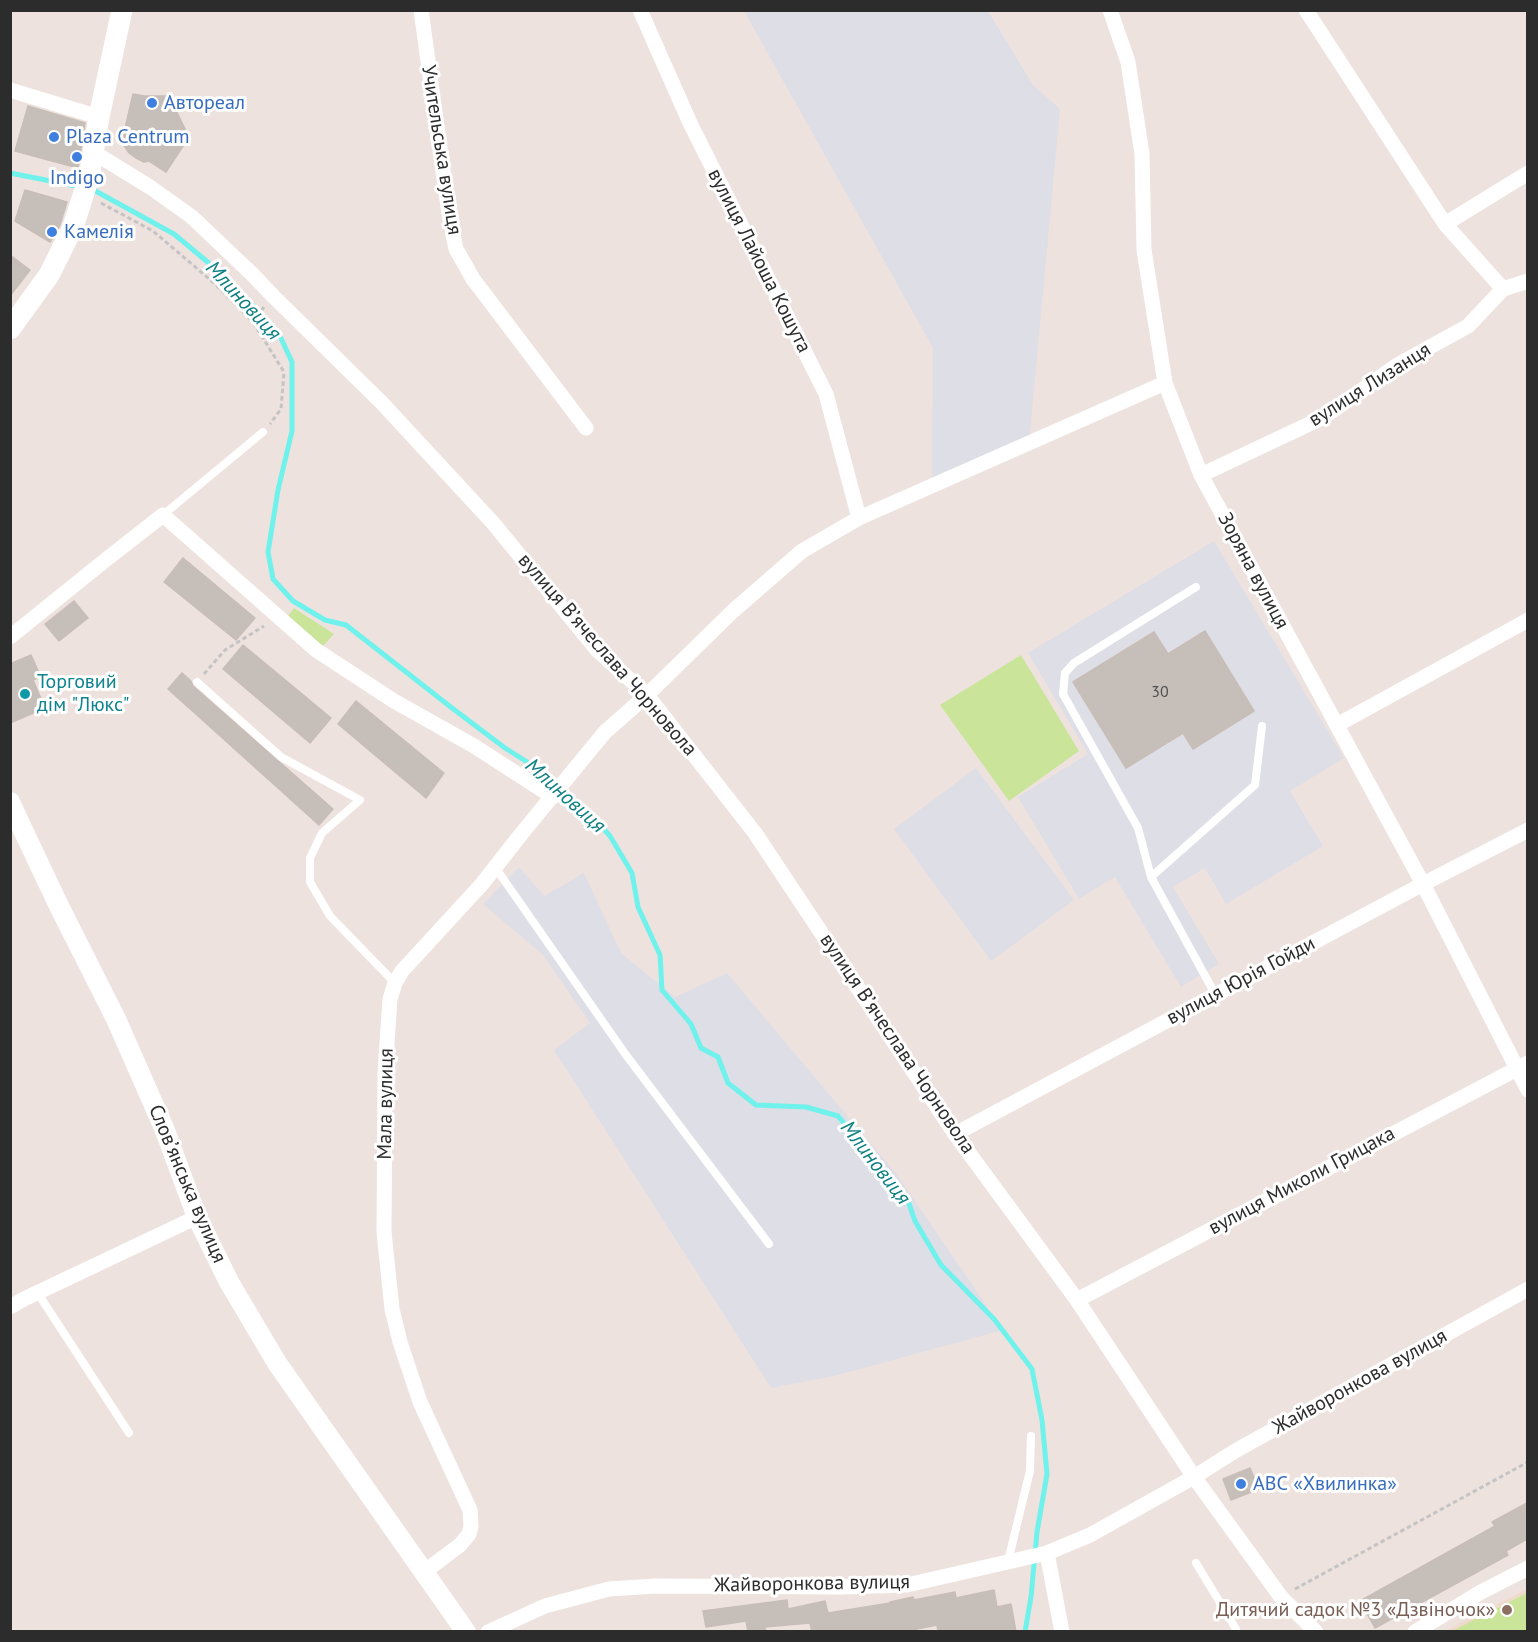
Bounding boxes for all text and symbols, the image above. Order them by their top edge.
street label: Учительська вулиця [416,63,466,237]
place label: Автореал [164,91,245,115]
marker: Автореал [145,96,159,110]
place label: Plaza Centrum [66,125,190,149]
marker: Plaza Centrum [47,130,61,144]
marker: Indigo [70,150,84,164]
street label: вулиця Лайоша Кошута [702,165,816,357]
place label: Indigo [50,166,104,190]
place label: Камелія [64,220,134,244]
marker: Камелія [45,225,59,239]
water label: Млиновиця [200,256,286,346]
street label: вулиця Лизанця [1305,338,1435,432]
street label: Зоряна вулиця [1212,509,1294,633]
street label: вулиця Вʼячеслава Чорновола [512,549,702,761]
place label: Торговий дім "Люкс" [37,670,129,717]
house number: 30 [1151,682,1169,702]
marker: Торговий дім "Люкс" [18,687,32,701]
water label: Млиновиця [520,753,610,839]
street label: вулиця Вʼячеслава Чорновола [814,929,980,1159]
street label: вулиця Юрія Гойди [1163,932,1319,1030]
street label: Мала вулиця [373,1048,399,1160]
street label: Словʼянська вулиця [143,1101,231,1267]
water label: Млиновиця [834,1116,916,1210]
street label: вулиця Миколи Грицака [1205,1122,1399,1240]
street label: Жайворонкова вулиця [1269,1324,1451,1440]
place label: АВС «Хвилинка» [1253,1472,1397,1496]
marker: АВС «Хвилинка» [1234,1477,1248,1491]
street label: Жайворонкова вулиця [714,1570,910,1598]
place label: Дитячий садок №3 «Дзвіночок» [1216,1598,1495,1622]
marker: Дитячий садок №3 «Дзвіночок» [1500,1603,1514,1617]

